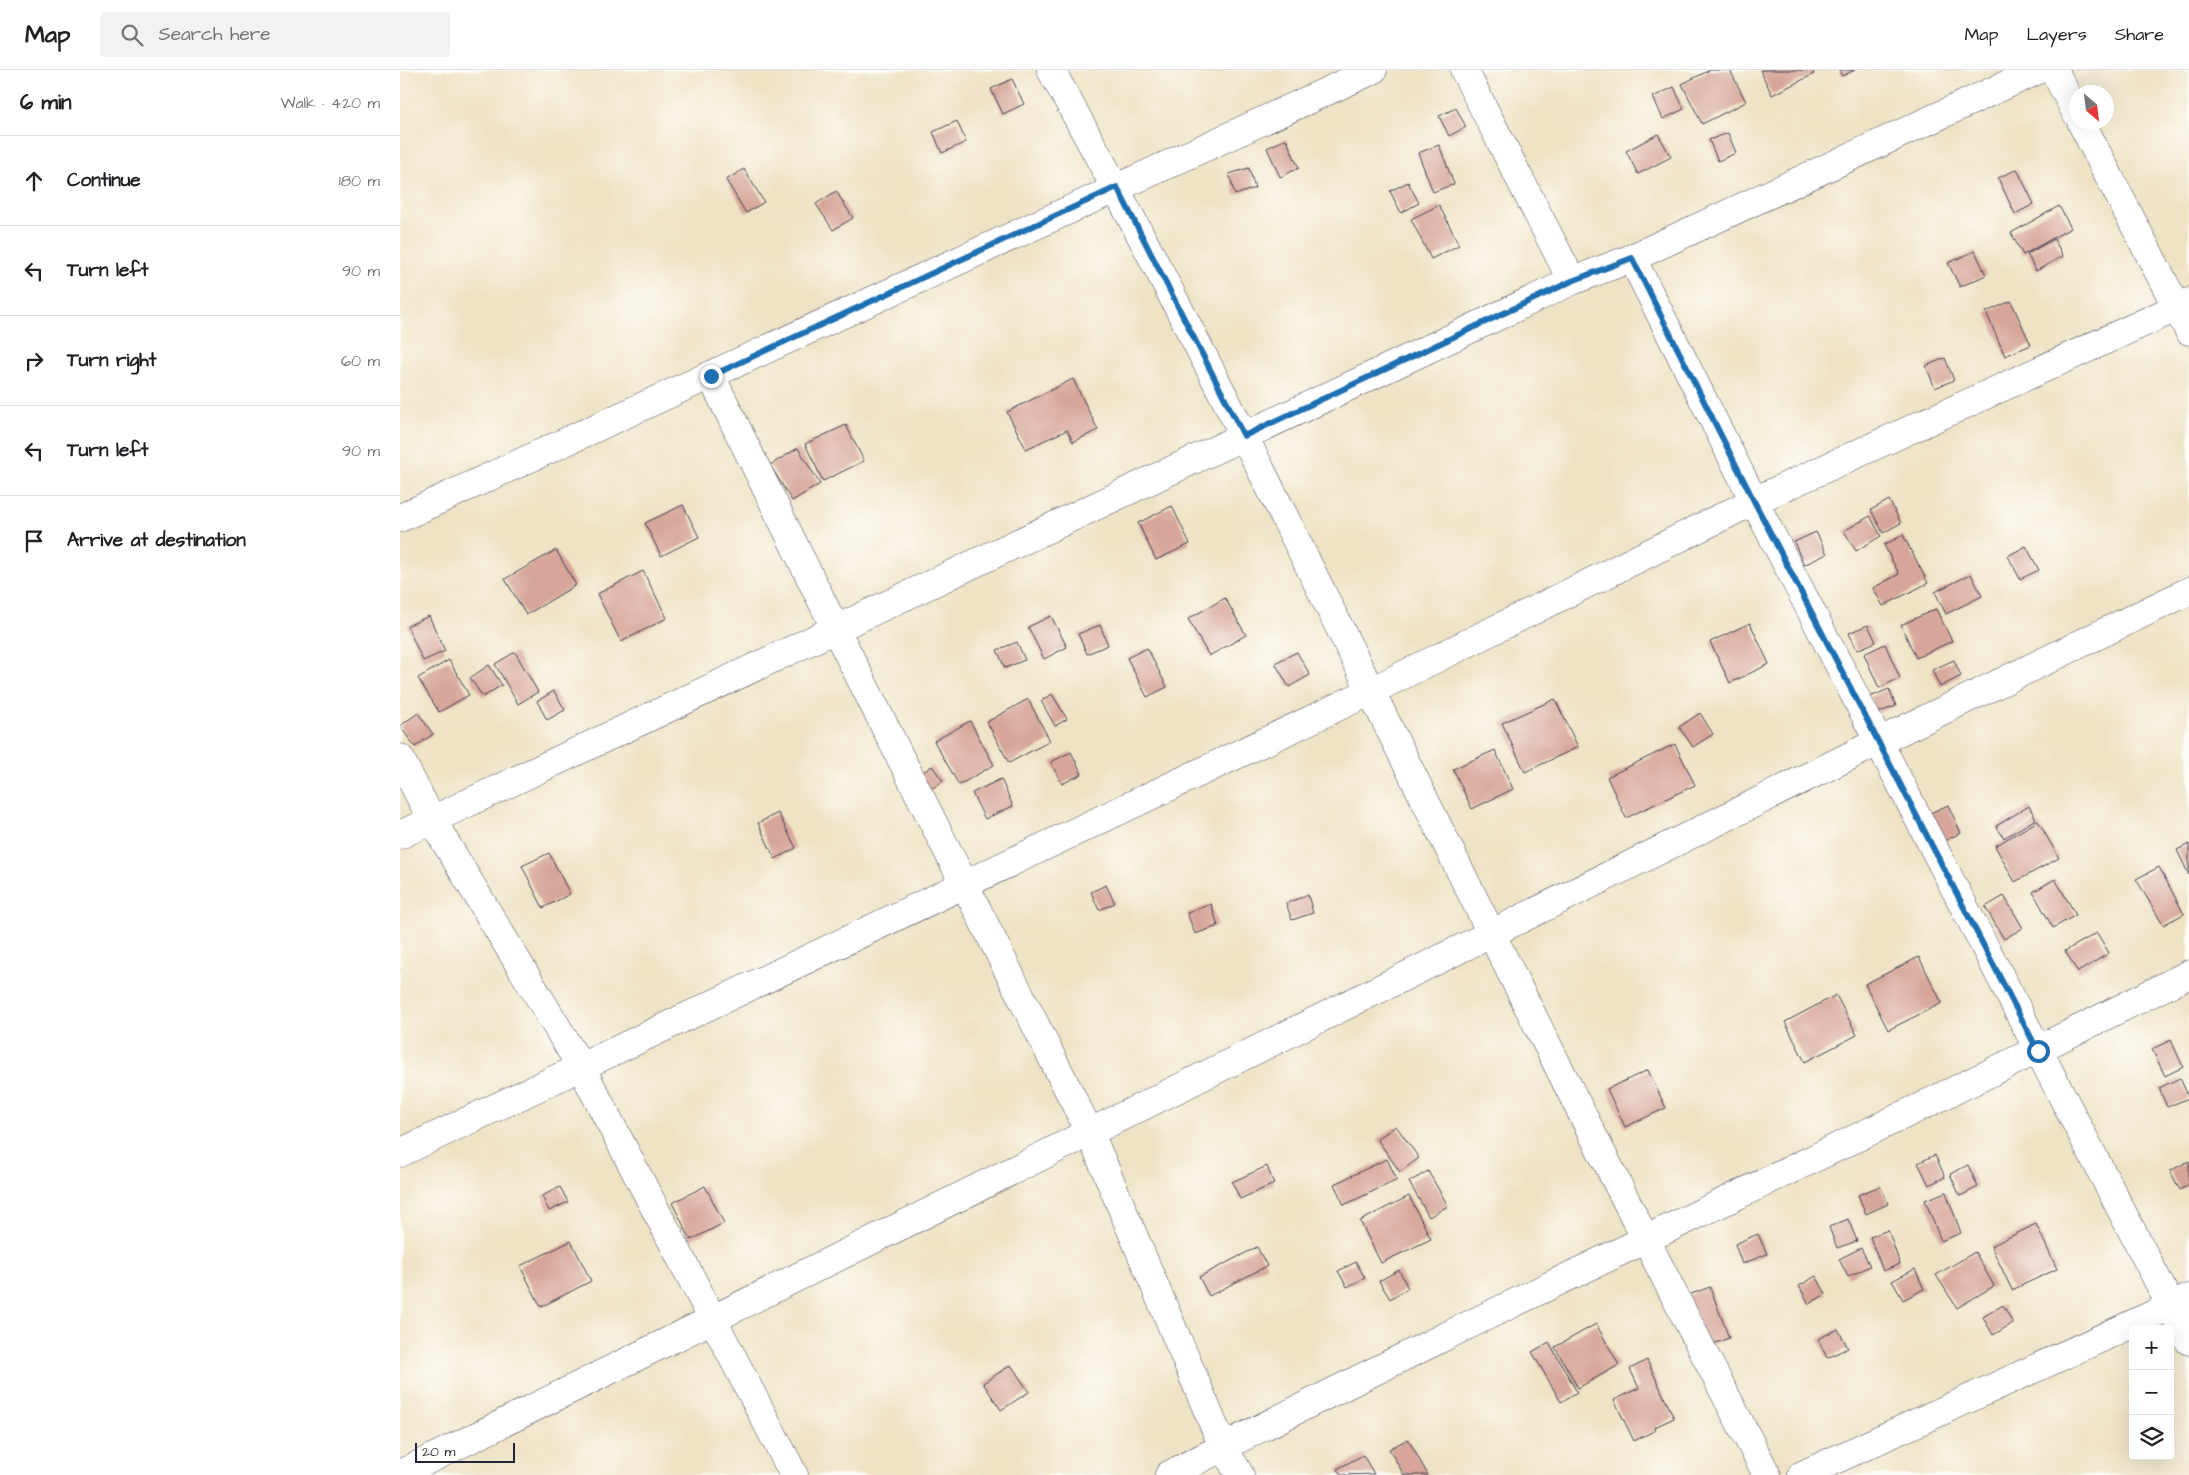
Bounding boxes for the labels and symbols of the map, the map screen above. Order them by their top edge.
north arrow [2069,85,2114,130]
route end [700,365,723,388]
route start [2027,1040,2050,1063]
scale bar [415,1440,515,1463]

